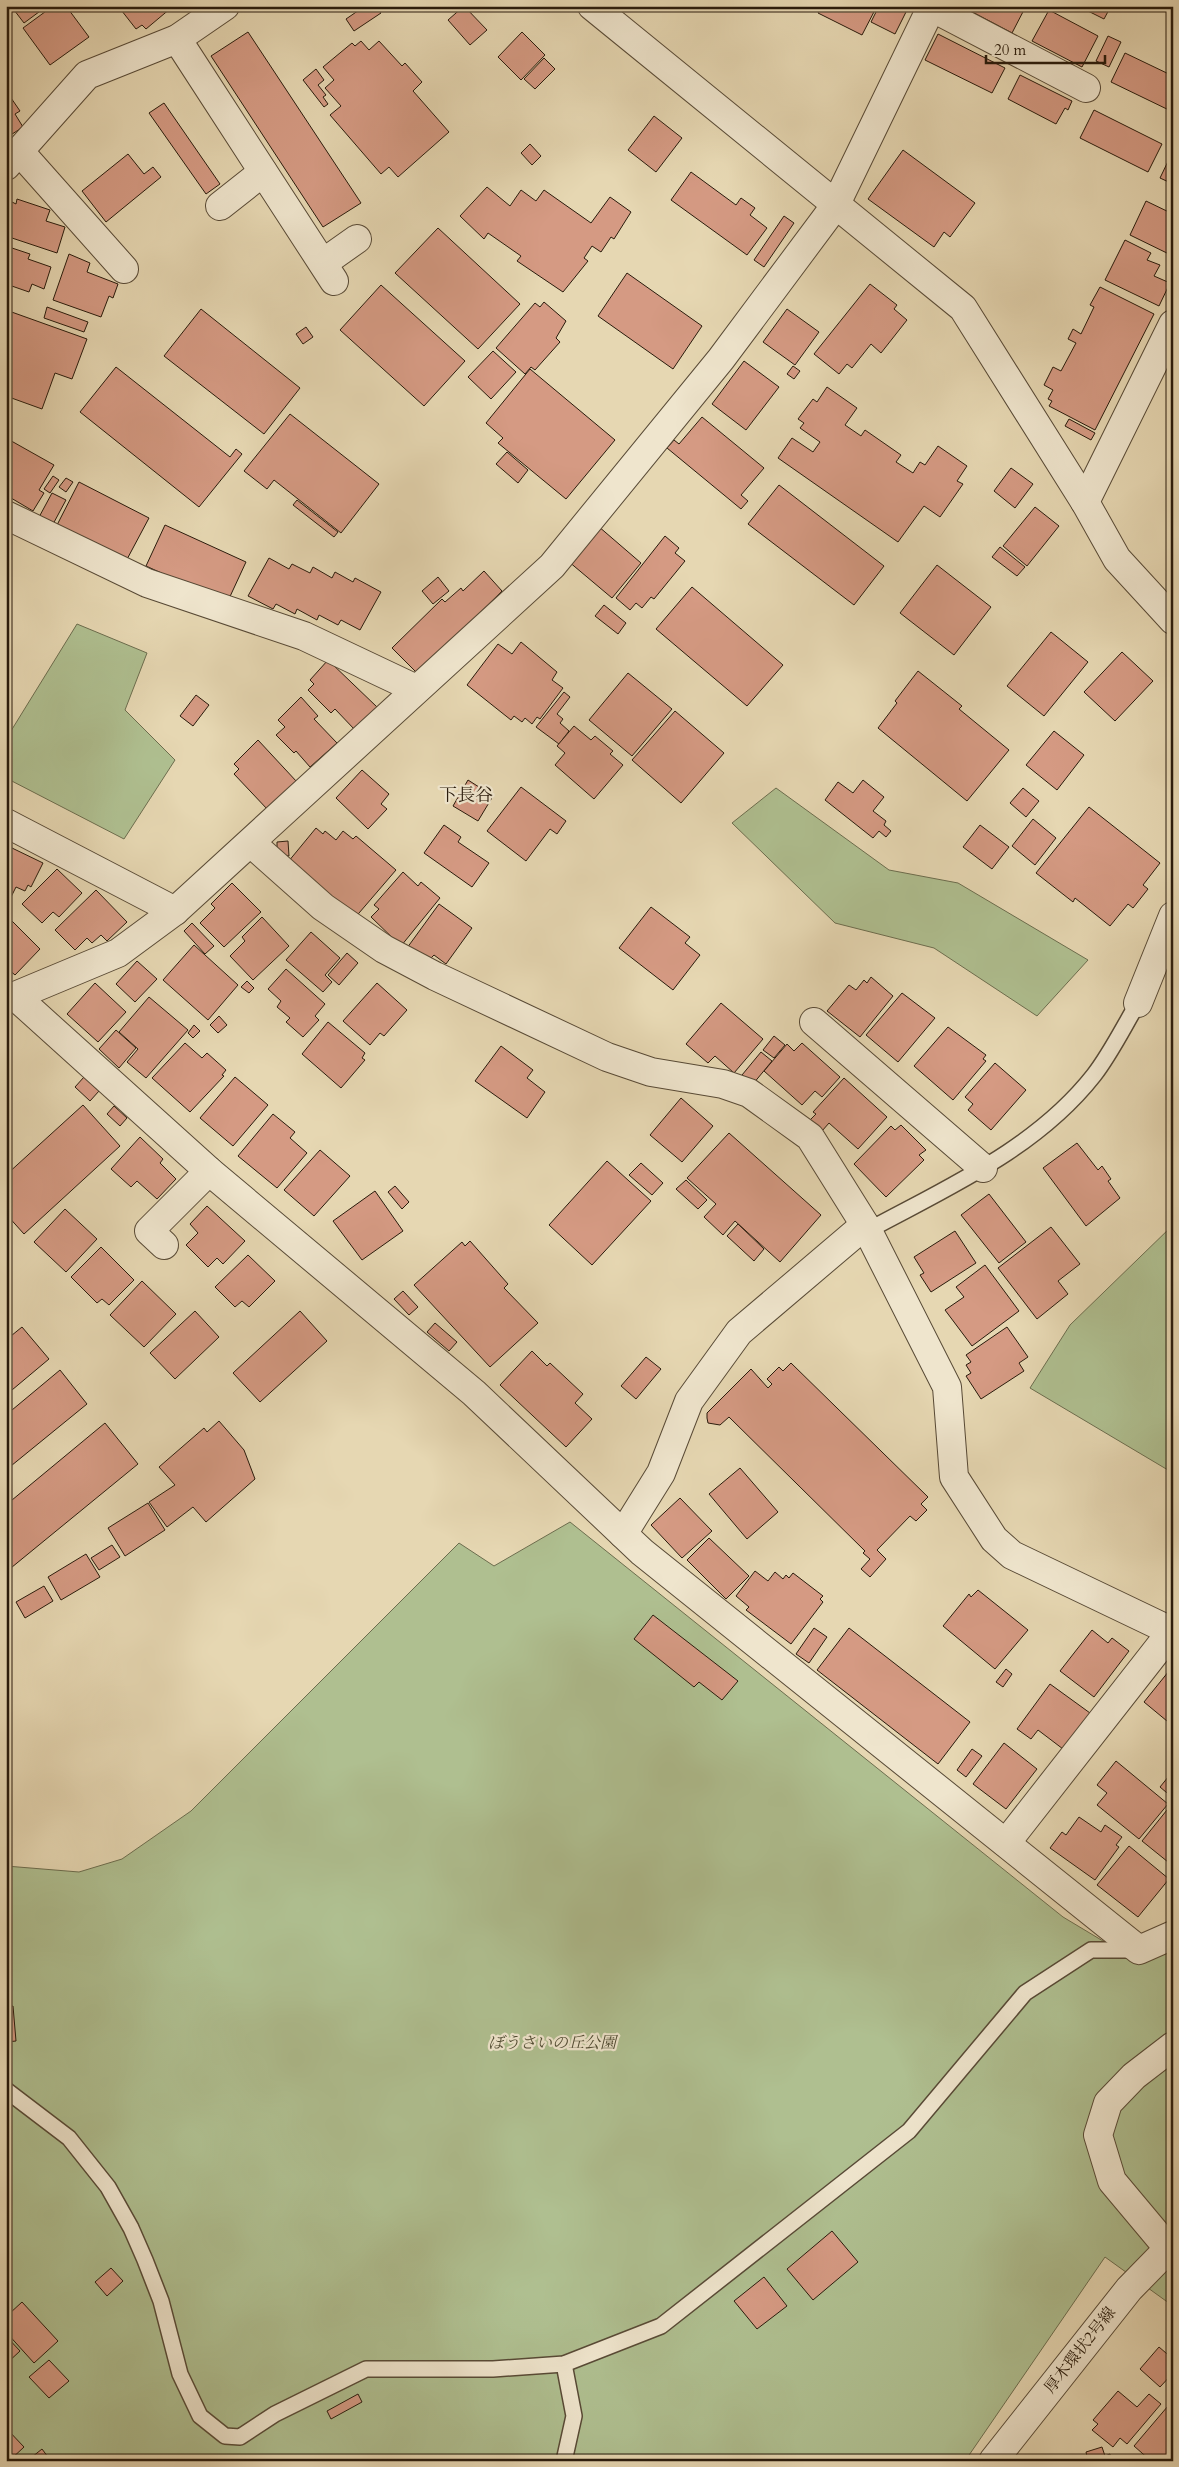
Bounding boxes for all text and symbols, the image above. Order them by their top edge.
scale bar [986,32,1105,64]
text: 20 m [994,40,1026,60]
district label: 下長谷 [439,783,493,808]
park label: ぼうさいの丘公園 [488,2032,619,2054]
street label: 厚木環状2号線 [1039,2302,1121,2398]

